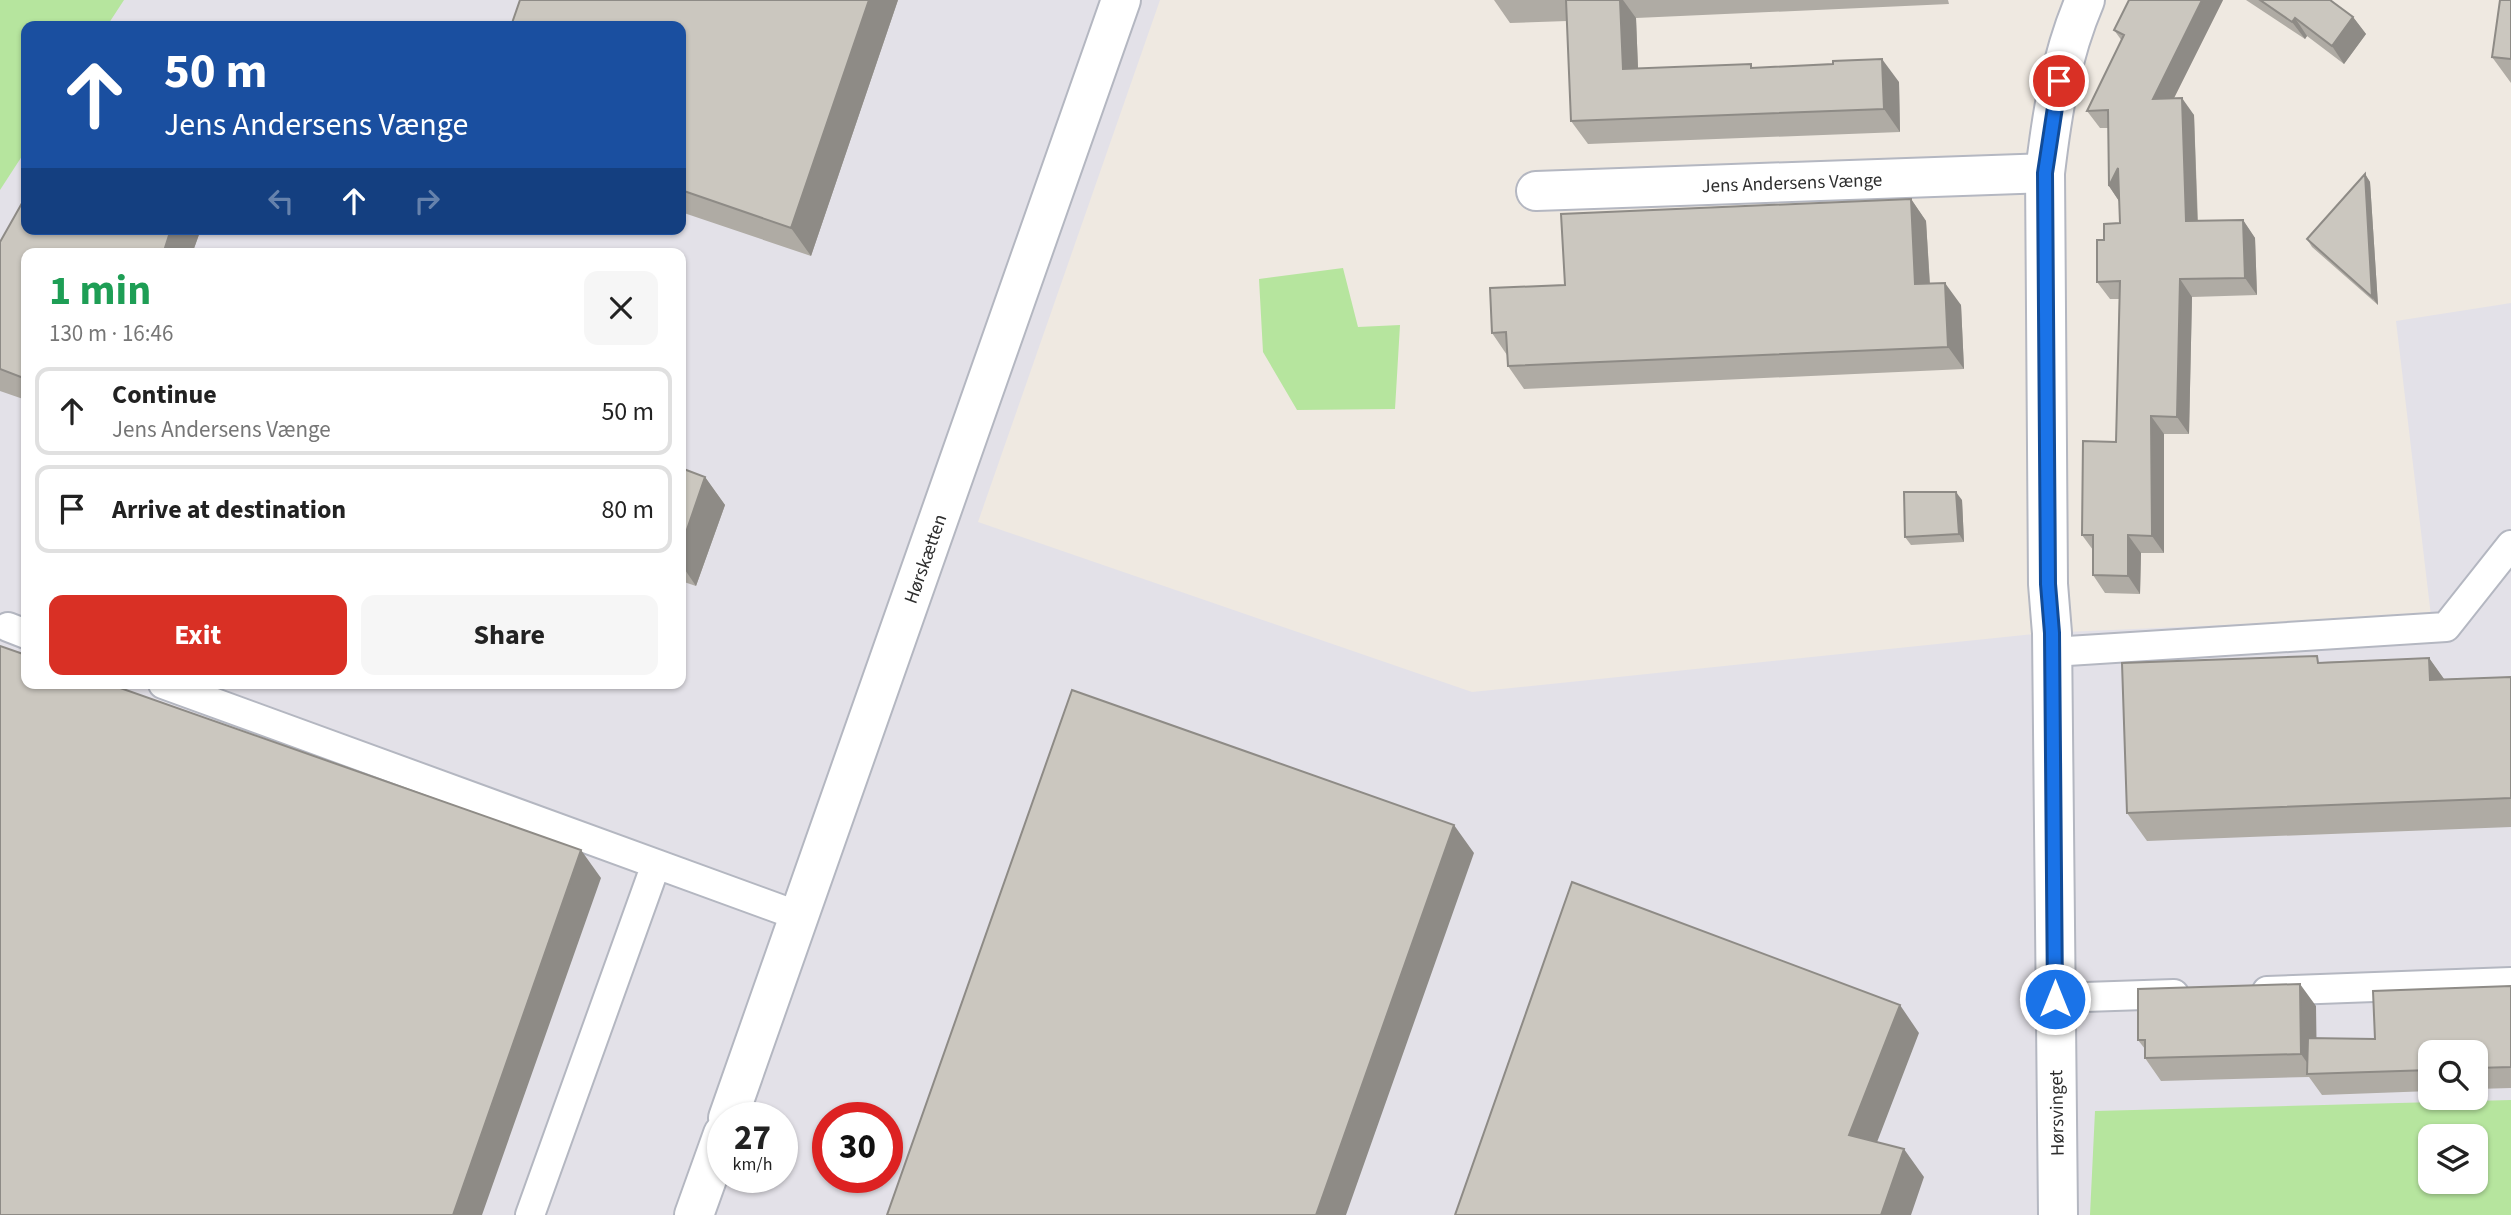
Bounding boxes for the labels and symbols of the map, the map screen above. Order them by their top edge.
pin [2029,51,2089,111]
street label: Jens Andersens Vænge [1701,167,1883,200]
street label: Hørskætten [898,511,954,607]
position arrow [2018,962,2092,1036]
street label: Hørsvinget [2043,1069,2072,1156]
speed limit sign: 30 [812,1102,903,1193]

